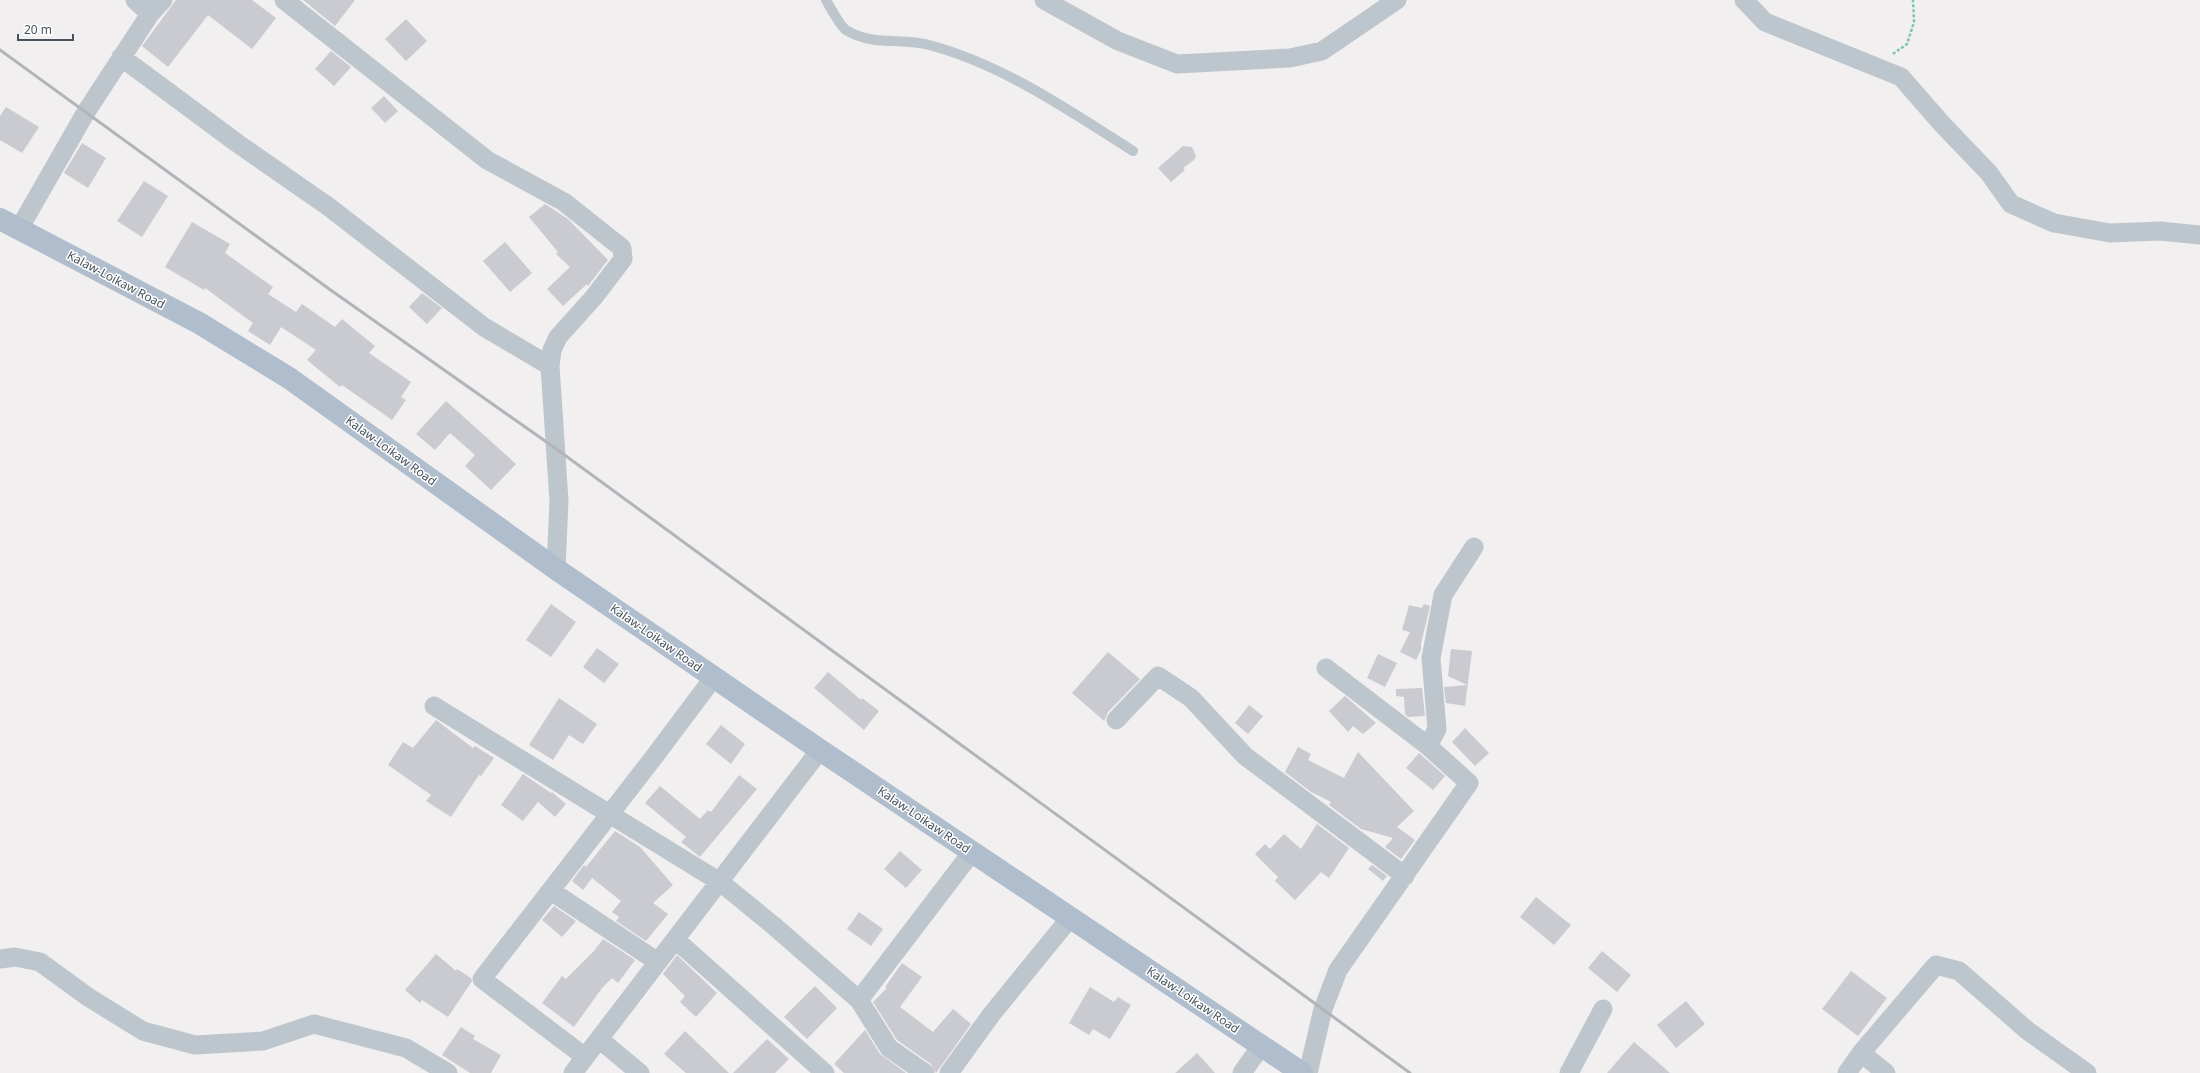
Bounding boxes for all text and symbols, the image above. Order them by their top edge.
scale bar [18,16,73,42]
text: 20 m [24,21,52,38]
street label: Kalaw-Loikaw Road [64,247,168,313]
street label: Kalaw-Loikaw Road [342,412,440,489]
street label: Kalaw-Loikaw Road [607,600,706,676]
street label: Kalaw-Loikaw Road [875,782,974,857]
street label: Kalaw-Loikaw Road [1144,962,1243,1037]

